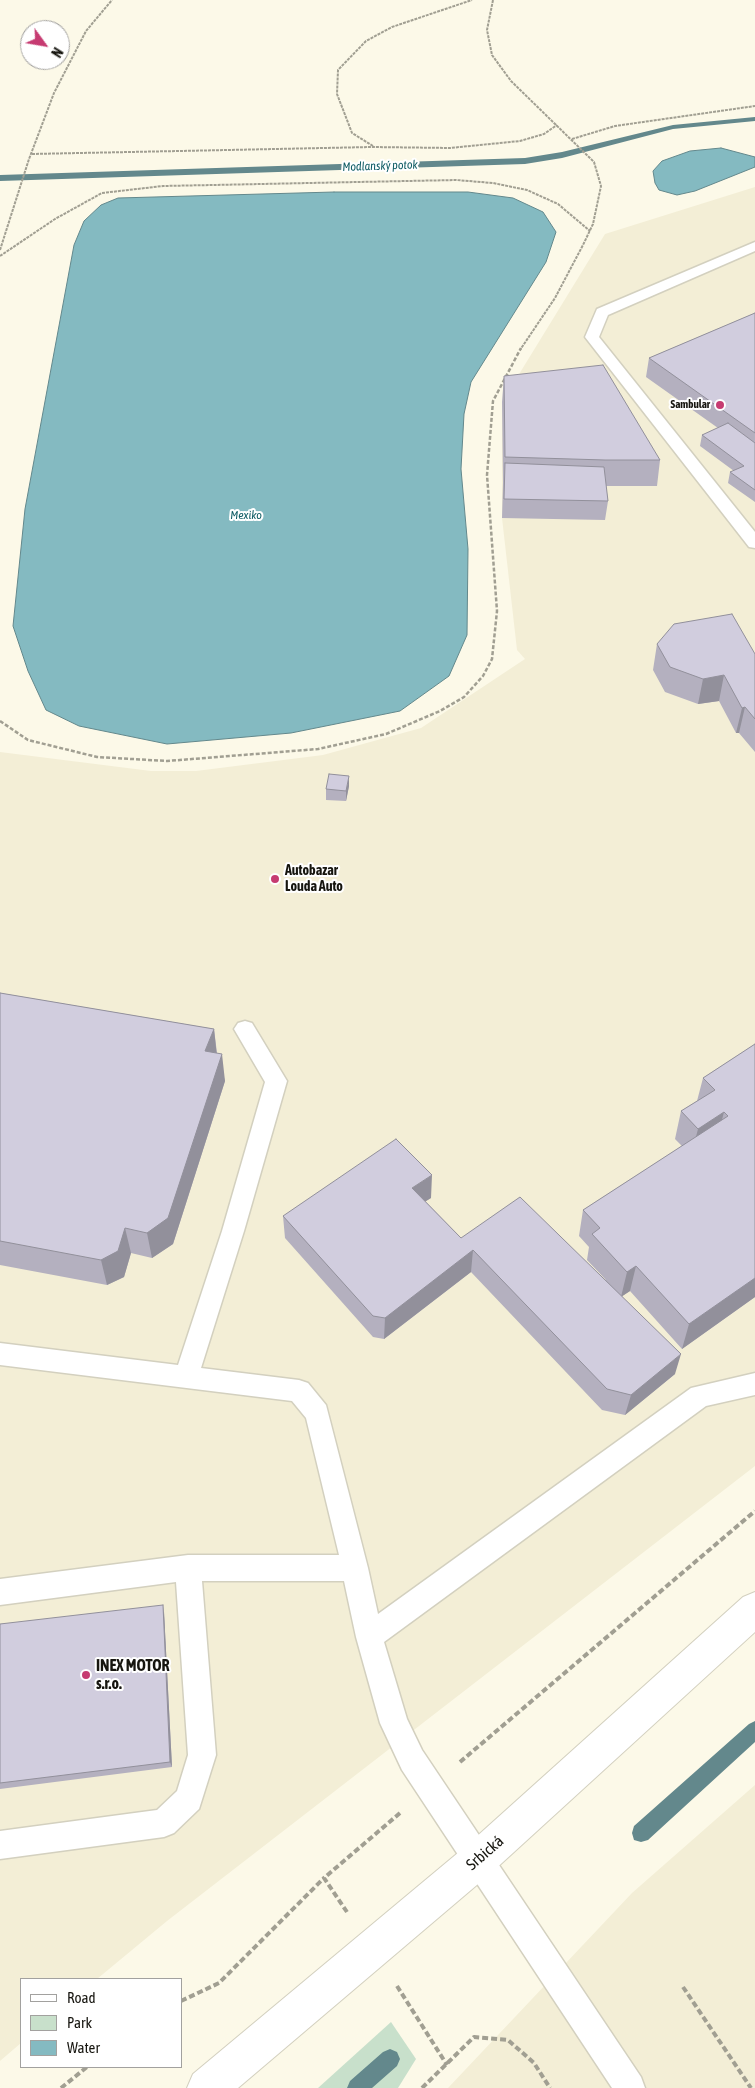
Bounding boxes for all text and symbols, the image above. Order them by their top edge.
north arrow [20,20,70,70]
text: N [48,45,66,60]
water label: Modlanský potok [342,157,418,175]
place label: Sambular [671,398,710,412]
marker: Sambular [714,399,726,411]
water label: Mexiko [230,508,262,522]
place label: Autobazar Louda Auto [285,863,343,896]
marker: Autobazar Louda Auto [269,873,281,885]
place label: INEX MOTOR s.r.o. [96,1656,170,1694]
marker: INEX MOTOR s.r.o. [80,1669,92,1681]
street label: Srbická [462,1832,508,1874]
legend [20,1978,182,2068]
text: Road [67,1989,96,2006]
text: Park [67,2014,92,2031]
text: Water [67,2039,100,2056]

